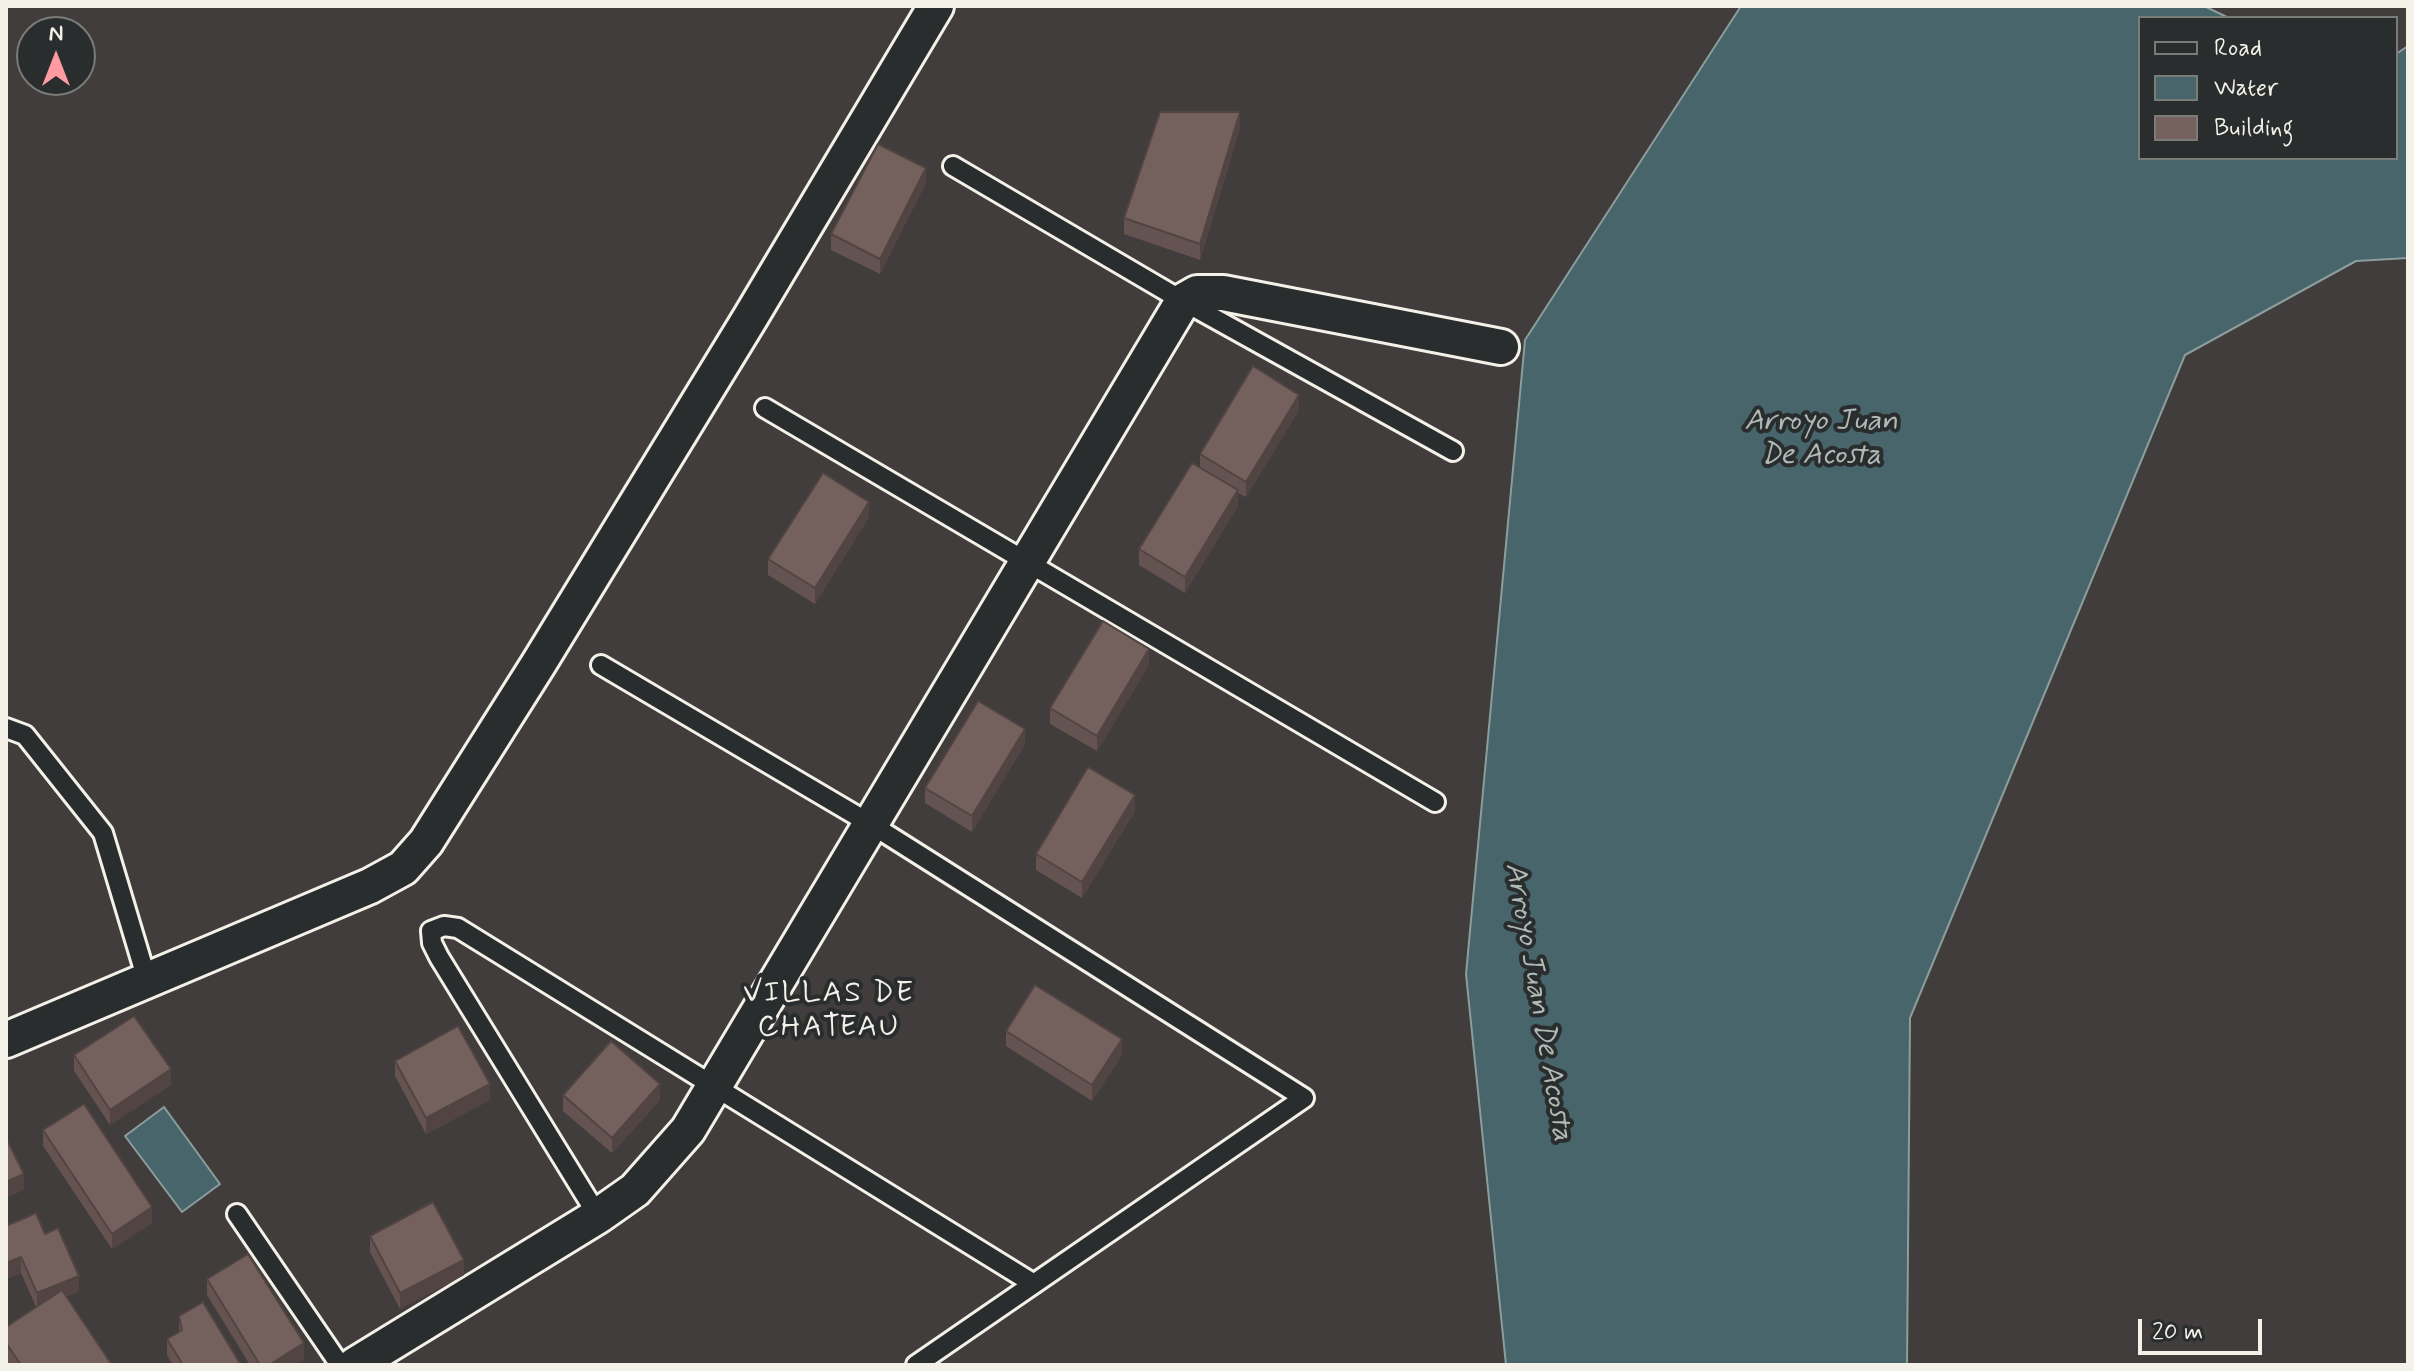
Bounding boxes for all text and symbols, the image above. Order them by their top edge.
north arrow [16,16,96,96]
legend [2138,16,2398,160]
text: N [49,20,63,48]
text: Road [2214,33,2262,64]
text: Water [2214,73,2278,104]
text: Building [2214,113,2294,144]
water label: Arroyo Juan De Acosta [1744,405,1898,476]
water label: Arroyo Juan De Acosta [1495,860,1579,1144]
district label: VILLAS DE CHATEAU [745,977,913,1048]
scale bar [2142,1303,2266,1353]
text: 20 m [2152,1317,2203,1348]

